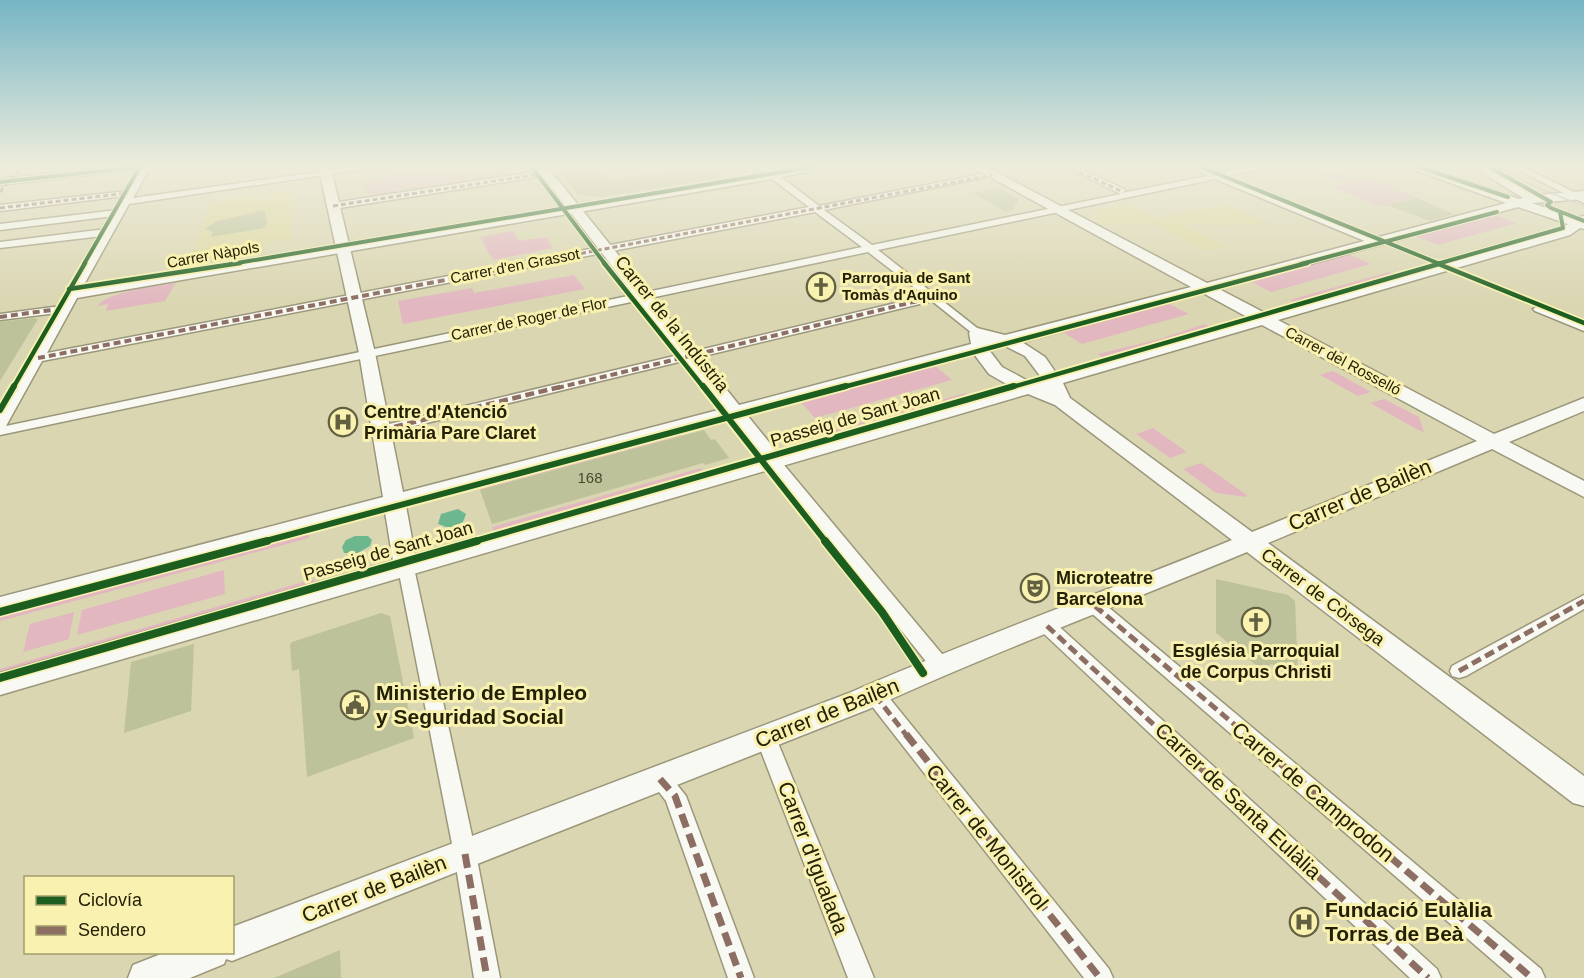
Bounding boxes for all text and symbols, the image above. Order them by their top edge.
street label: Carrer Nàpols [165,238,260,271]
street label: Carrer d'en Grassot [449,244,582,286]
street label: Carrer de la Indústria [611,252,734,397]
place label: Parroquia de Sant Tomàs d'Aquino [842,269,970,303]
church icon: Parroquia de Sant Tomàs d'Aquino [805,271,837,303]
street label: Carrer de Roger de Flor [449,294,609,343]
street label: Carrer del Rosselló [1283,323,1404,398]
street label: Passeig de Sant Joan [768,383,942,451]
place label: Centre d'Atenció Primària Pare Claret [364,402,536,443]
hospital icon: Centre d'Atenció Primària Pare Claret [327,406,359,438]
street label: Carrer de Bailèn [1285,454,1435,535]
house number: 168 [577,469,603,486]
street label: Passeig de Sant Joan [301,517,475,585]
street label: Carrer de Còrsega [1257,544,1389,650]
place label: Microteatre Barcelona [1056,568,1153,609]
theatre icon: Microteatre Barcelona [1019,572,1051,604]
church icon: Església Parroquial de Corpus Christi [1240,606,1272,638]
place label: Església Parroquial de Corpus Christi [1172,641,1340,682]
street label: Carrer de Bailèn [752,673,902,752]
place label: Ministerio de Empleo y Seguridad Social [376,681,587,728]
public building icon: Ministerio de Empleo y Seguridad Social [339,689,371,721]
street label: Carrer de Camprodon [1228,717,1399,866]
street label: Carrer de Santa Eulàlia [1151,718,1326,884]
street label: Carrer de Monistrol [922,760,1053,914]
street label: Carrer d'Igualada [774,778,853,938]
street label: Carrer de Bailèn [298,850,449,927]
legend [24,876,234,954]
text: Ciclovía [78,890,143,910]
place label: Fundació Eulàlia Torras de Beà [1325,898,1492,945]
hospital icon: Fundació Eulàlia Torras de Beà [1288,906,1320,938]
text: Sendero [78,920,146,940]

